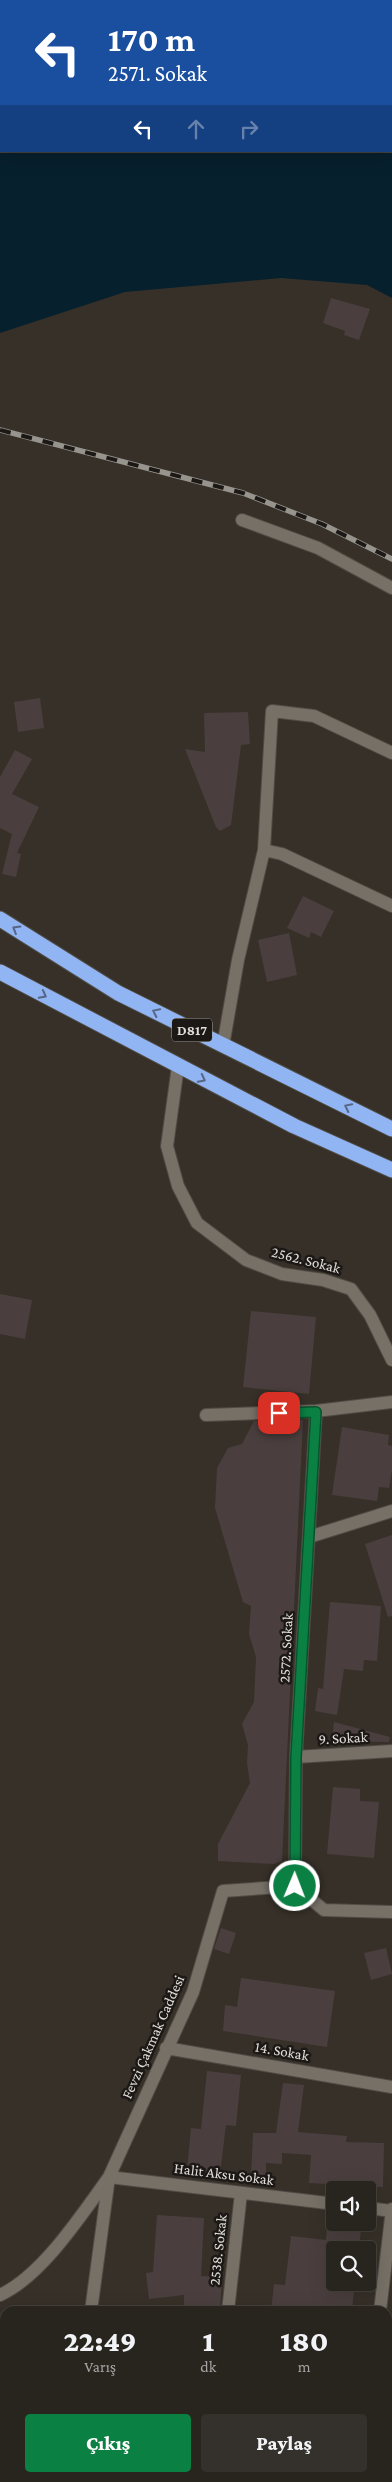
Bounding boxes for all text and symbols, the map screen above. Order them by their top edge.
icon: left [25,20,90,85]
text: 170 m [108,20,195,59]
text: 2571. Sokak [108,61,207,86]
icon: left [129,115,157,143]
icon: ahead [182,115,210,143]
icon: right [235,115,263,143]
one-way arrow [13,925,22,935]
one-way arrow [37,989,46,999]
one-way arrow [152,1008,161,1018]
road number: D817 [172,1018,212,1042]
one-way arrow [197,1073,206,1083]
one-way arrow [344,1103,353,1114]
street label: 2562. Sokak [270,1244,343,1277]
pin [258,1392,300,1434]
icon: arrive [265,1399,293,1427]
street label: 2572. Sokak [276,1612,296,1683]
street label: 9. Sokak [318,1729,369,1747]
position arrow [268,1859,320,1911]
street label: Fevzi Çakmak Caddesi [119,1973,188,2102]
street label: 14. Sokak [254,2038,311,2064]
street label: Halit Aksu Sokak [173,2160,276,2188]
map controls [326,2181,376,2291]
button: sound [326,2181,376,2231]
street label: 2538. Sokak [206,2213,230,2286]
button: search [326,2241,376,2291]
text: 22:49 [64,2324,137,2357]
text: 1 [202,2324,214,2357]
text: 180 [280,2324,328,2357]
text: Varış [84,2358,116,2375]
text: dk [200,2358,216,2375]
text: m [298,2358,311,2375]
button: Çıkış [25,2414,191,2472]
button: Paylaş [201,2414,367,2472]

